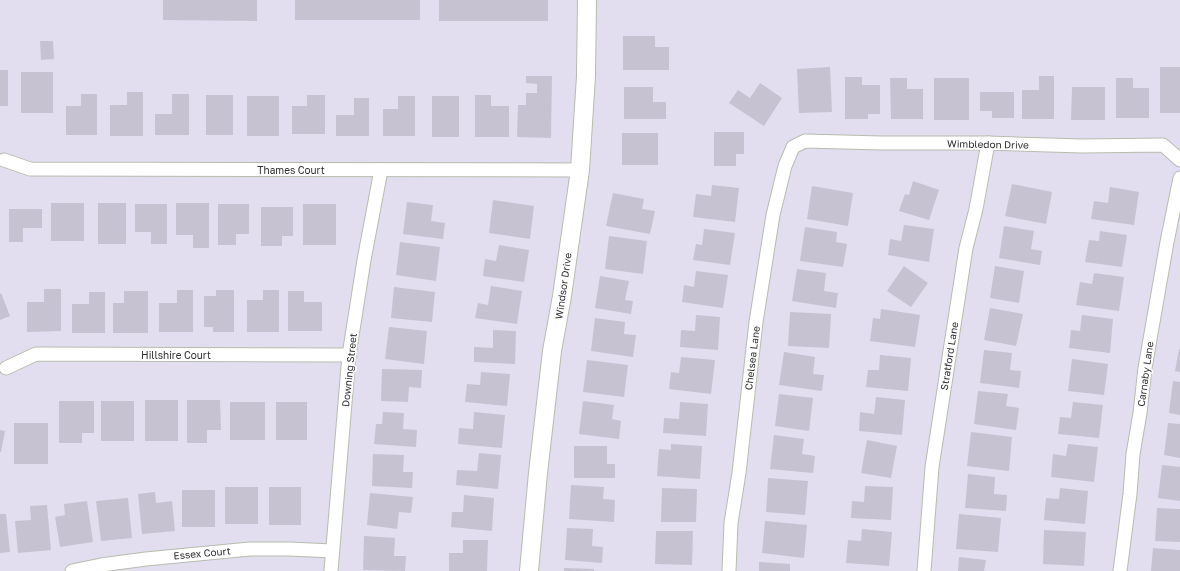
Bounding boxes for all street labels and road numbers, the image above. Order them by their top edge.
street label: Wimbledon Drive [947,137,1029,151]
street label: Thames Court [257,164,325,176]
street label: Windsor Drive [552,252,574,320]
street label: Stratford Lane [938,321,960,391]
street label: Chelsea Lane [742,325,762,391]
street label: Downing Street [339,332,359,408]
street label: Carnaby Lane [1134,340,1156,407]
street label: Hillshire Court [141,349,211,361]
street label: Essex Court [173,545,231,561]

